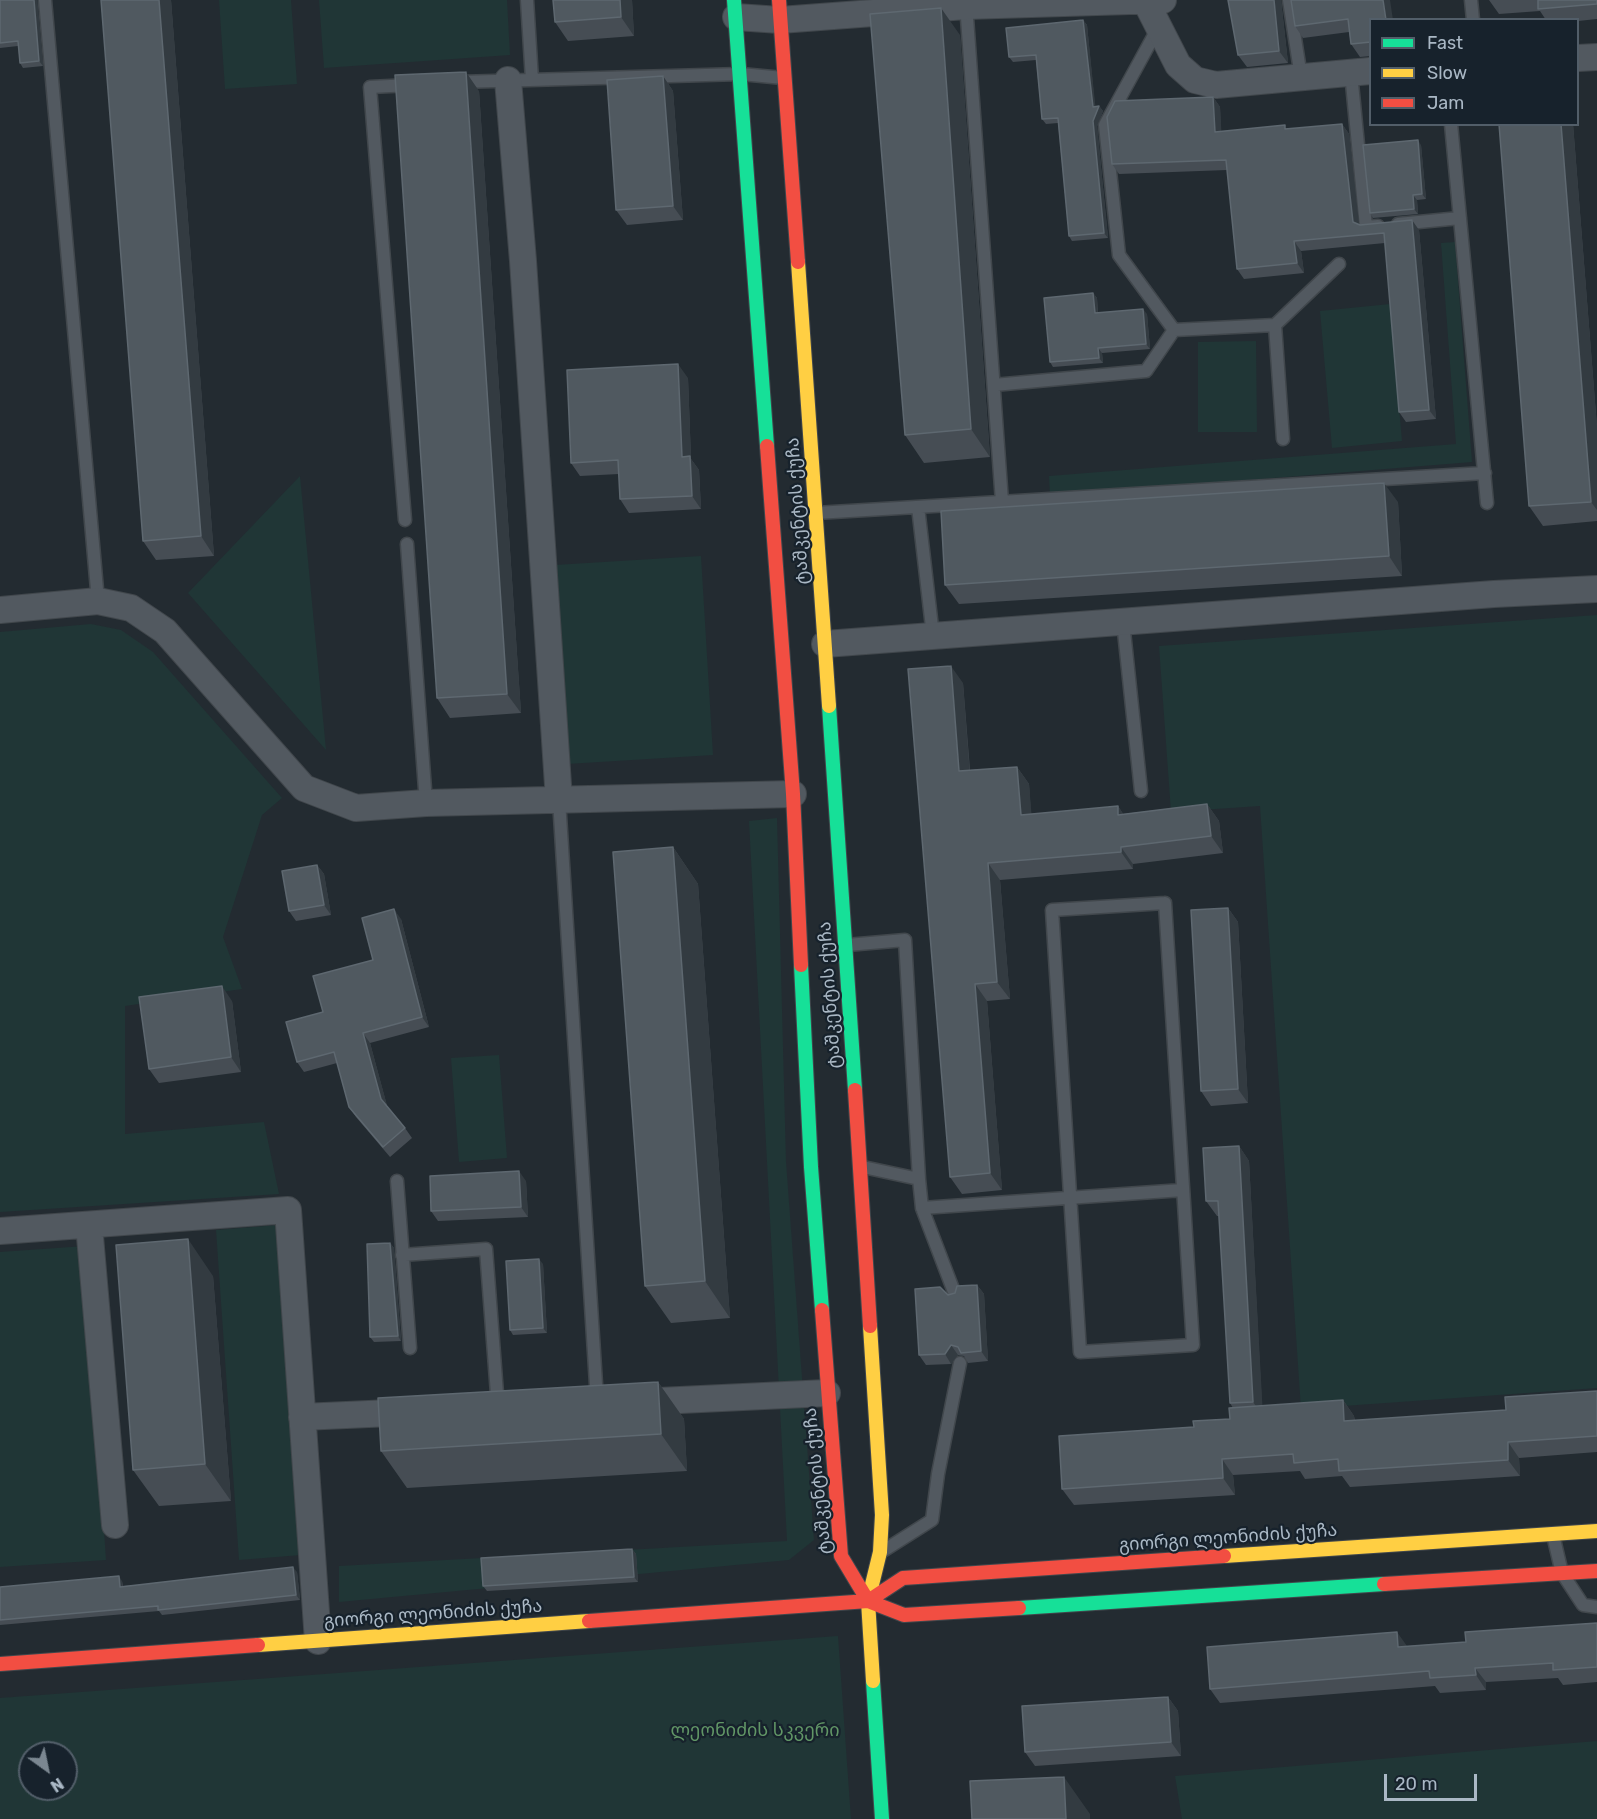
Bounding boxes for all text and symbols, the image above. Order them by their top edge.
legend [1369,18,1579,126]
text: Fast [1427,32,1463,54]
text: Slow [1427,62,1467,84]
text: Jam [1427,92,1464,114]
street label: ტაშკენტის ქუჩა [782,437,814,585]
street label: ტაშკენტის ქუჩა [814,921,846,1069]
street label: ტაშკენტის ქუჩა [800,1406,836,1556]
street label: გიორგი ლეონიძის ქუჩა [1118,1520,1338,1556]
street label: გიორგი ლეონიძის ქუჩა [323,1596,543,1632]
park label: ლეონიძის სკვერი [670,1720,840,1742]
north arrow [18,1741,78,1801]
scale bar [1387,1762,1480,1800]
text: 20 m [1395,1773,1437,1795]
text: N [47,1774,67,1796]

